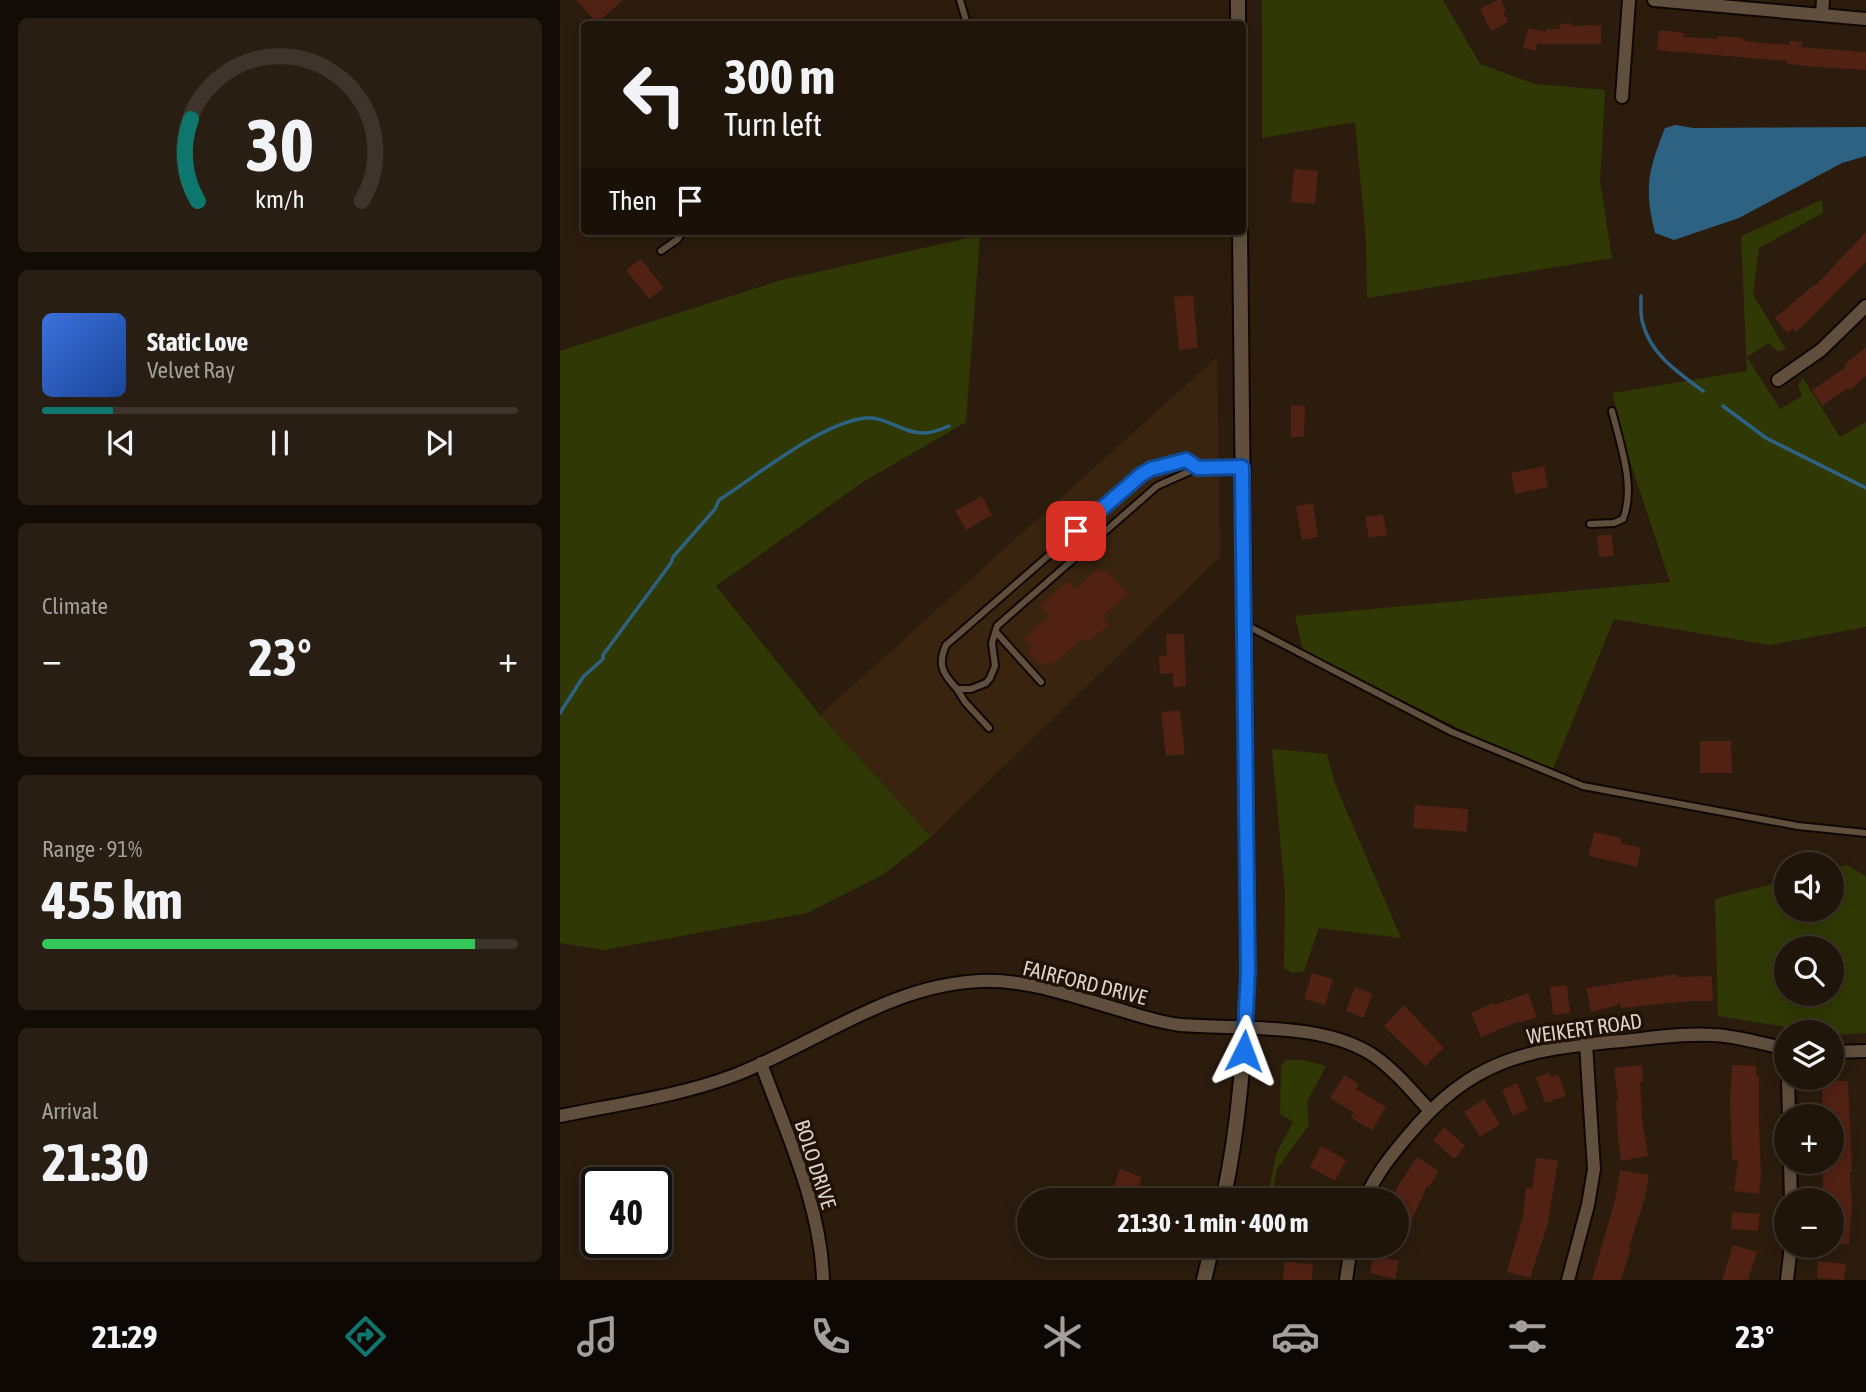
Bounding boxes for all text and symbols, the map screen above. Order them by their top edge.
text: 300 m [724,48,835,104]
icon: left [609,49,700,140]
text: 30 [246,104,314,187]
text: Turn left [724,106,822,143]
icon: arrive [671,182,709,220]
text: km/h [255,185,305,213]
text: Then [609,186,657,216]
text: Static Love [147,327,248,357]
text: Velvet Ray [147,357,235,383]
icon: previous [102,424,140,462]
icon: pause [261,424,299,462]
icon: next [420,424,458,462]
pin [1046,501,1106,561]
icon: arrive [1057,512,1095,550]
text: Climate [42,593,108,619]
text: 23° [248,627,312,687]
text: − [42,637,62,680]
text: + [498,637,518,680]
text: Range · 91% [42,836,142,862]
map controls [1774,852,1844,1258]
button: sound [1774,852,1844,922]
text: 455 km [42,870,183,930]
button: search [1774,936,1844,1006]
street label: FAIRFORD DRIVE [1021,955,1150,1009]
street label: WEIKERT ROAD [1525,1008,1643,1048]
position arrow [1207,1014,1281,1088]
button: layers [1774,1020,1844,1090]
text: Arrival [42,1098,98,1124]
button: + [1774,1104,1844,1174]
street label: BOLO DRIVE [790,1117,842,1211]
text: 21:30 [42,1132,149,1192]
speed limit sign: 40 [581,1167,672,1258]
button: − [1774,1188,1844,1258]
text: 21:30 · 1 min · 400 m [1118,1208,1308,1238]
icon: directions [341,1312,390,1361]
icon: music [573,1312,622,1361]
icon: phone [806,1312,855,1361]
icon: climate [1038,1312,1087,1361]
icon: car [1271,1312,1320,1361]
icon: filters [1503,1312,1552,1361]
text: 21:29 [92,1318,158,1355]
text: 23° [1735,1318,1774,1355]

